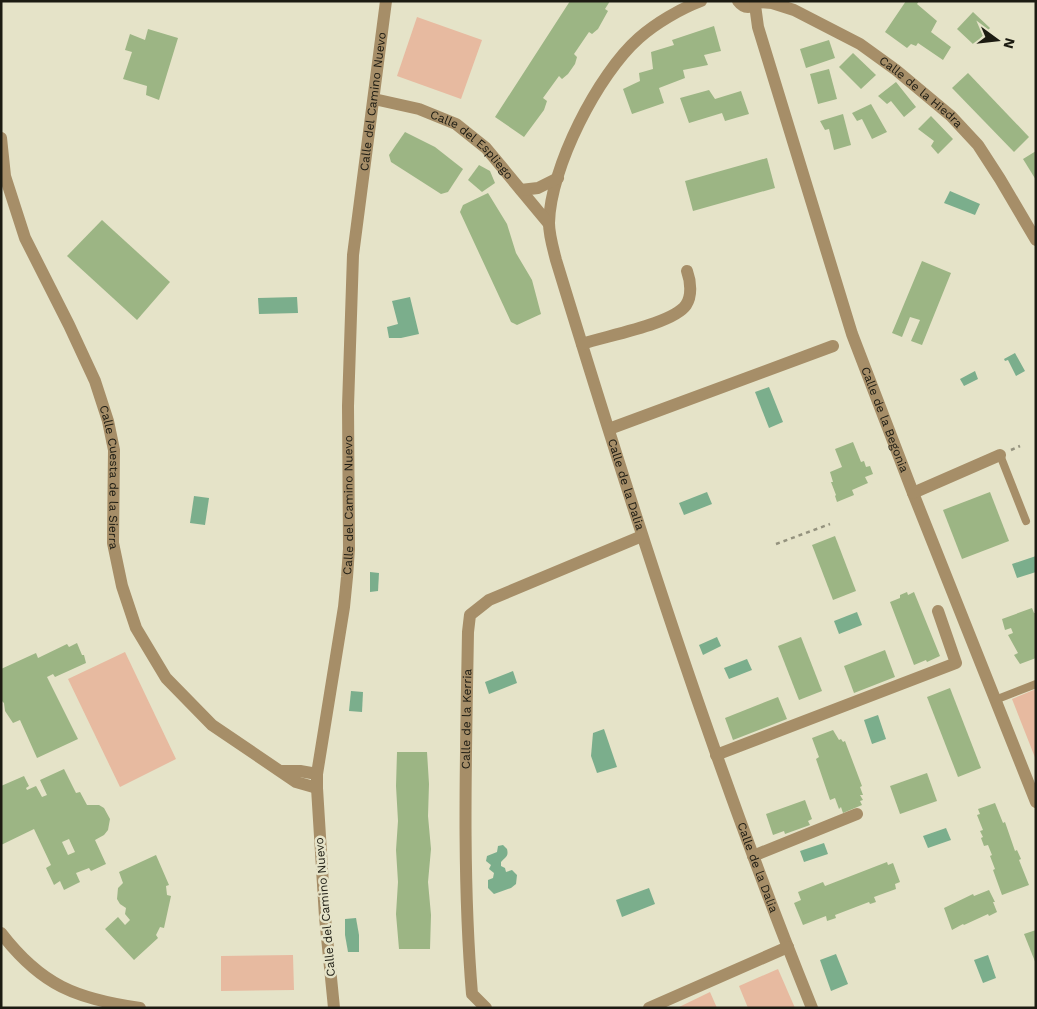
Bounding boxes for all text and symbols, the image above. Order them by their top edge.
north arrow [972,15,1022,65]
street label: Calle del Camino Nuevo [357,31,389,172]
text: N [1000,36,1019,50]
street label: Calle de la Hiedra [877,53,966,131]
street label: Calle del Espliego [428,107,516,182]
street label: Calle de la Begonia [858,365,912,475]
street label: Calle Cuesta de la Sierra [96,403,122,551]
street label: Calle del Camino Nuevo [340,435,356,576]
street label: Calle de la Dalia [605,437,647,532]
street label: Calle de la Kerria [459,668,474,769]
street label: Calle de la Dalia [734,820,781,915]
street label: Calle del Camino Nuevo [312,837,338,977]

